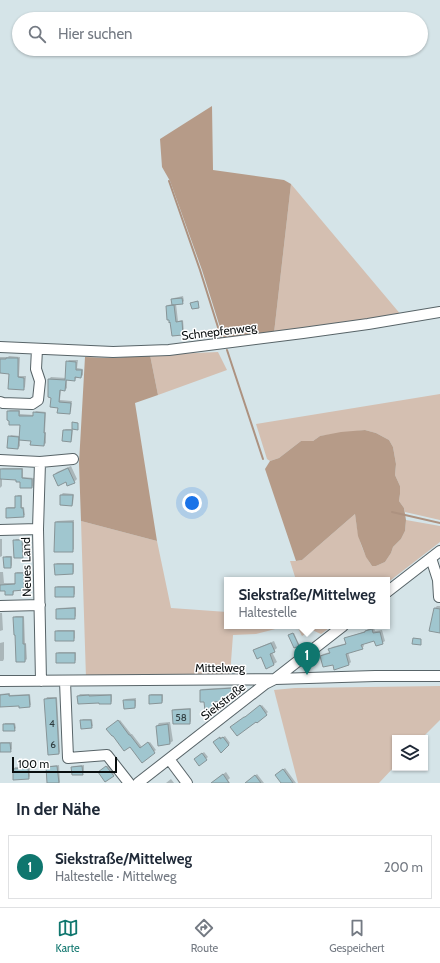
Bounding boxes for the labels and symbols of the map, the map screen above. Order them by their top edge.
street label: Schnepfenweg [180,319,259,343]
your location [182,493,202,513]
street label: Neues Land [18,537,34,597]
pin: 1 [294,642,320,675]
street label: Mittelweg [195,660,246,675]
street label: Siekstraße [198,679,248,723]
house number: 58 [175,711,187,724]
house number: 4 [49,717,55,730]
house number: 6 [50,738,56,751]
scale bar [12,755,117,774]

